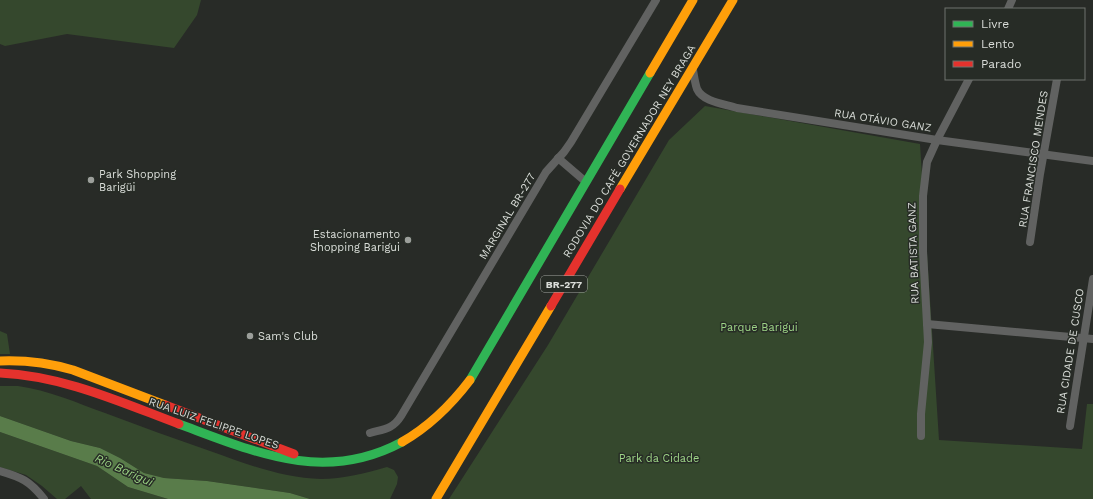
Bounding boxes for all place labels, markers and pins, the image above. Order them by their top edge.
place label: Park Shopping Barigüi [99,168,176,194]
marker: Park Shopping Barigüi [86,175,96,185]
place label: Estacionamento Shopping Barigui [310,228,400,254]
marker: Estacionamento Shopping Barigui [403,235,413,245]
place label: Sam's Club [258,330,318,343]
marker: Sam's Club [245,331,255,341]

